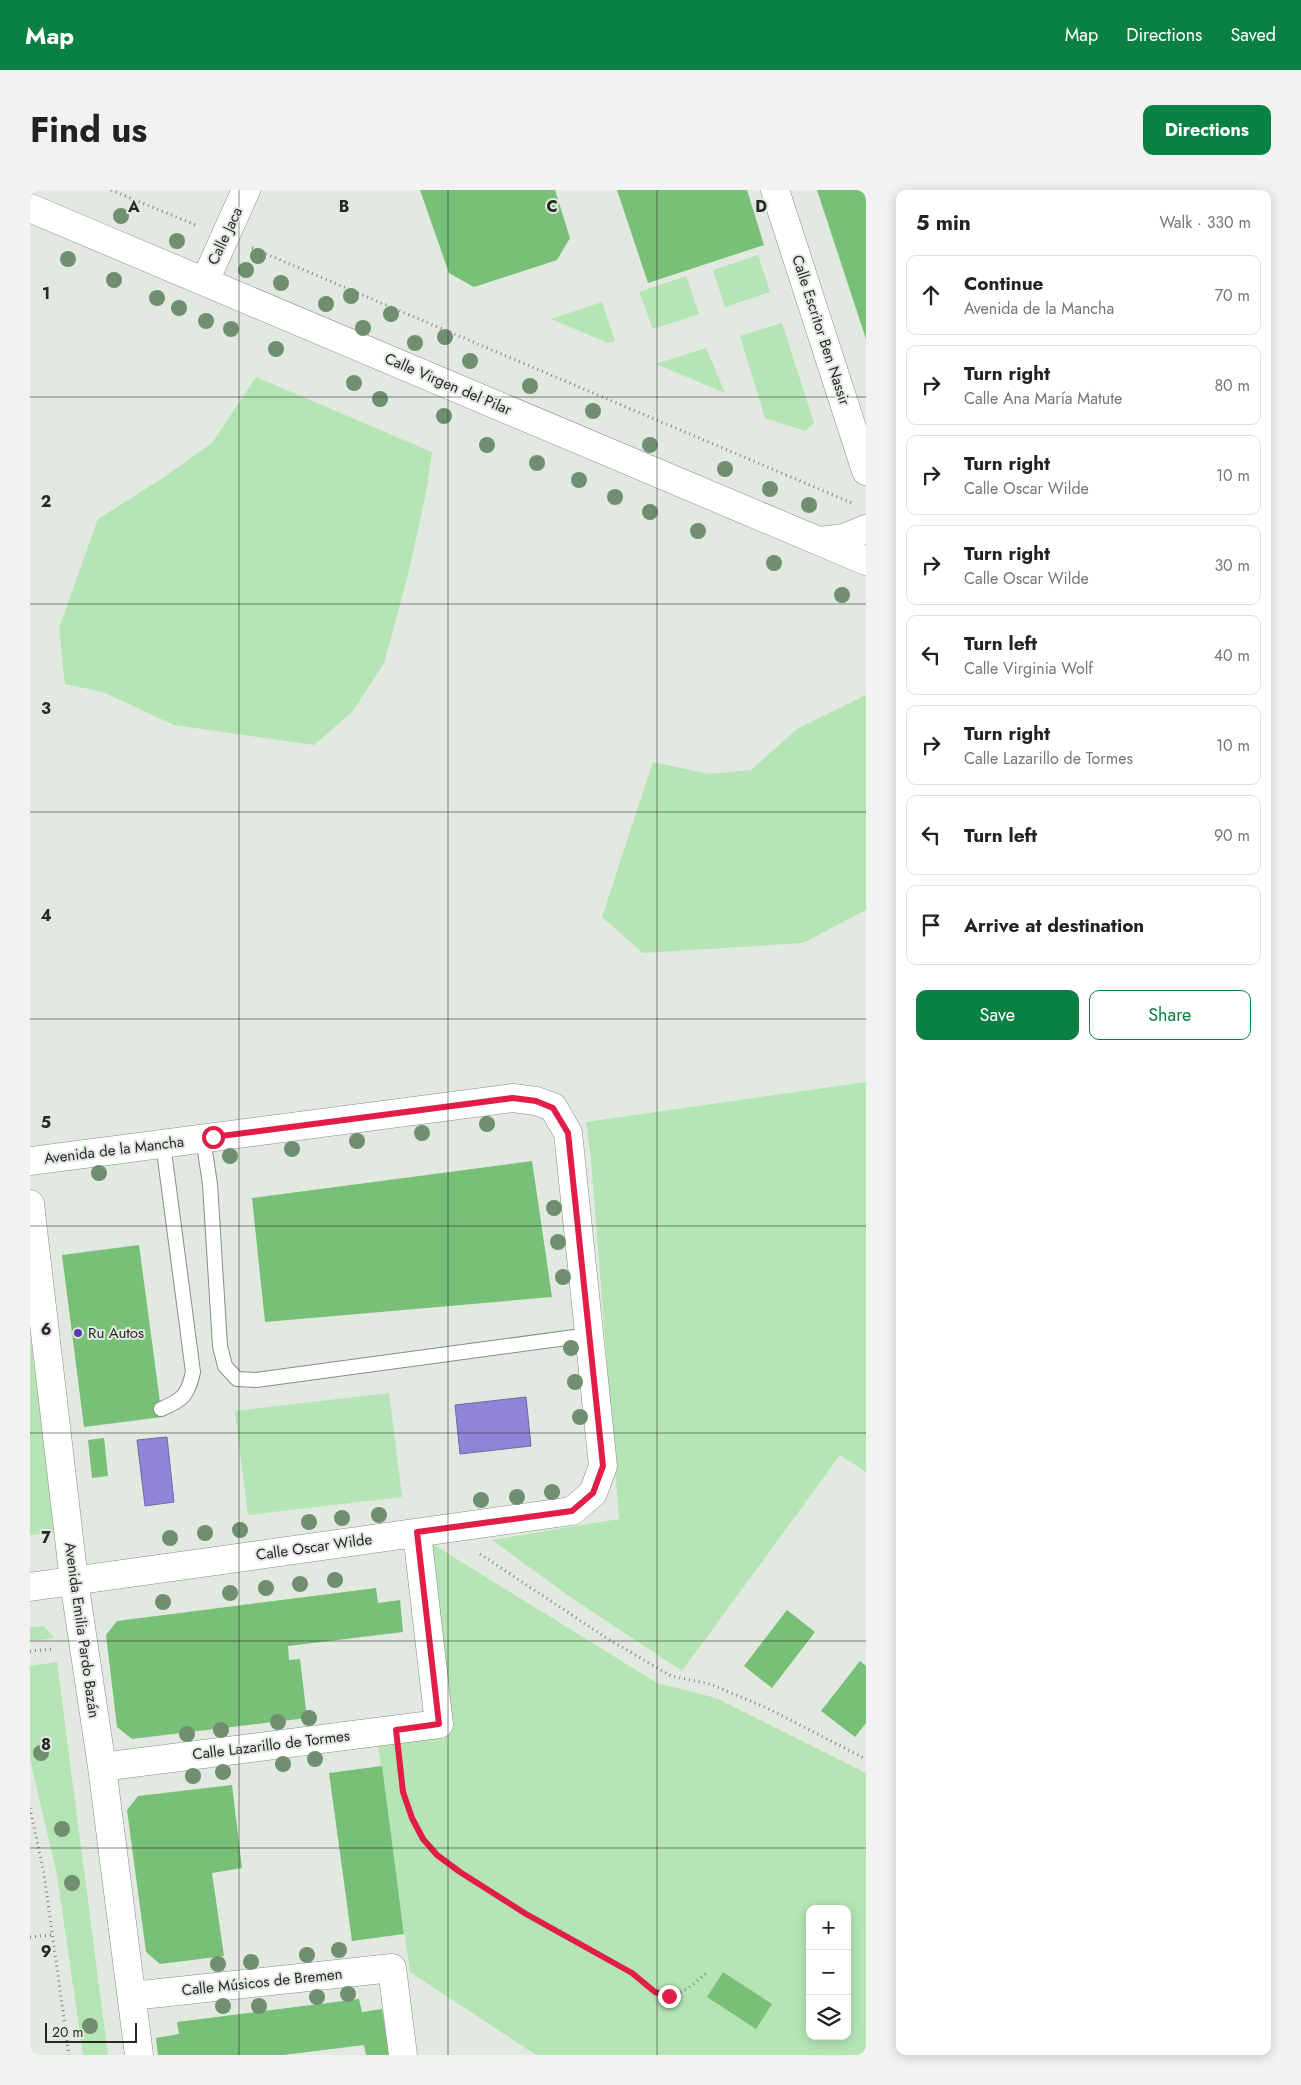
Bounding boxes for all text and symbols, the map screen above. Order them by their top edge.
text: Map [25,18,74,53]
text: Map [1065,22,1098,48]
text: Directions [1126,22,1202,48]
text: Saved [1230,22,1276,48]
text: Find us [30,105,147,155]
button: Directions [1143,105,1271,155]
text: A [127,195,140,218]
text: B [339,195,349,218]
text: C [546,195,558,218]
text: D [755,195,767,218]
street label: Calle Jaca [202,203,248,269]
text: 5 min [916,208,971,238]
text: Walk · 330 m [1160,211,1251,234]
street label: Calle Escritor Ben Nassir [786,252,856,409]
text: Continue [964,270,1043,297]
icon: ahead [917,281,945,309]
text: 1 [42,282,50,305]
text: 70 m [1215,284,1250,307]
text: Avenida de la Mancha [964,297,1114,320]
street label: Calle Virgen del Pilar [381,347,516,421]
text: Turn right [964,360,1050,387]
icon: right [917,371,945,399]
text: 80 m [1214,374,1250,397]
text: Calle Ana María Matute [964,387,1122,410]
text: Turn right [964,450,1050,477]
icon: right [917,461,945,489]
text: 10 m [1216,464,1250,487]
text: Calle Oscar Wilde [964,477,1089,500]
text: 2 [41,490,51,513]
text: Turn right [964,540,1050,567]
icon: right [917,551,945,579]
text: 30 m [1214,554,1250,577]
text: Calle Oscar Wilde [964,567,1089,590]
text: Turn left [964,630,1037,657]
icon: left [917,641,945,669]
text: 40 m [1214,644,1250,667]
text: Calle Virginia Wolf [964,657,1093,680]
text: 3 [41,697,51,720]
text: Turn right [964,720,1050,747]
icon: right [917,731,945,759]
text: 10 m [1216,734,1250,757]
text: Calle Lazarillo de Tormes [964,747,1133,770]
icon: left [917,821,945,849]
text: Turn left [964,822,1037,849]
text: 90 m [1214,824,1250,847]
text: 4 [40,904,52,927]
icon: arrive [917,911,945,939]
text: Arrive at destination [964,912,1144,939]
button: Save [916,990,1079,1040]
button: Share [1089,990,1251,1040]
text: 5 [41,1111,51,1134]
route start [202,1126,225,1149]
street label: Avenida de la Mancha [43,1131,185,1169]
text: 6 [41,1318,51,1341]
place label: Ru Autos [88,1322,144,1344]
marker: Ru Autos [72,1327,84,1339]
text: 7 [41,1526,51,1549]
street label: Calle Oscar Wilde [255,1528,374,1566]
street label: Avenida Emilia Pardo Bazán [59,1541,105,1719]
street label: Calle Lazarillo de Tormes [191,1724,351,1766]
text: 8 [41,1733,51,1756]
map controls [806,1905,851,2040]
button: + [806,1905,851,1950]
text: 9 [41,1940,51,1963]
button: − [806,1950,851,1995]
street label: Calle Músicos de Bremen [180,1963,344,2001]
route end [658,1985,681,2008]
button: layers [806,1995,851,2040]
scale bar [45,2020,138,2043]
text: 20 m [52,2022,84,2042]

